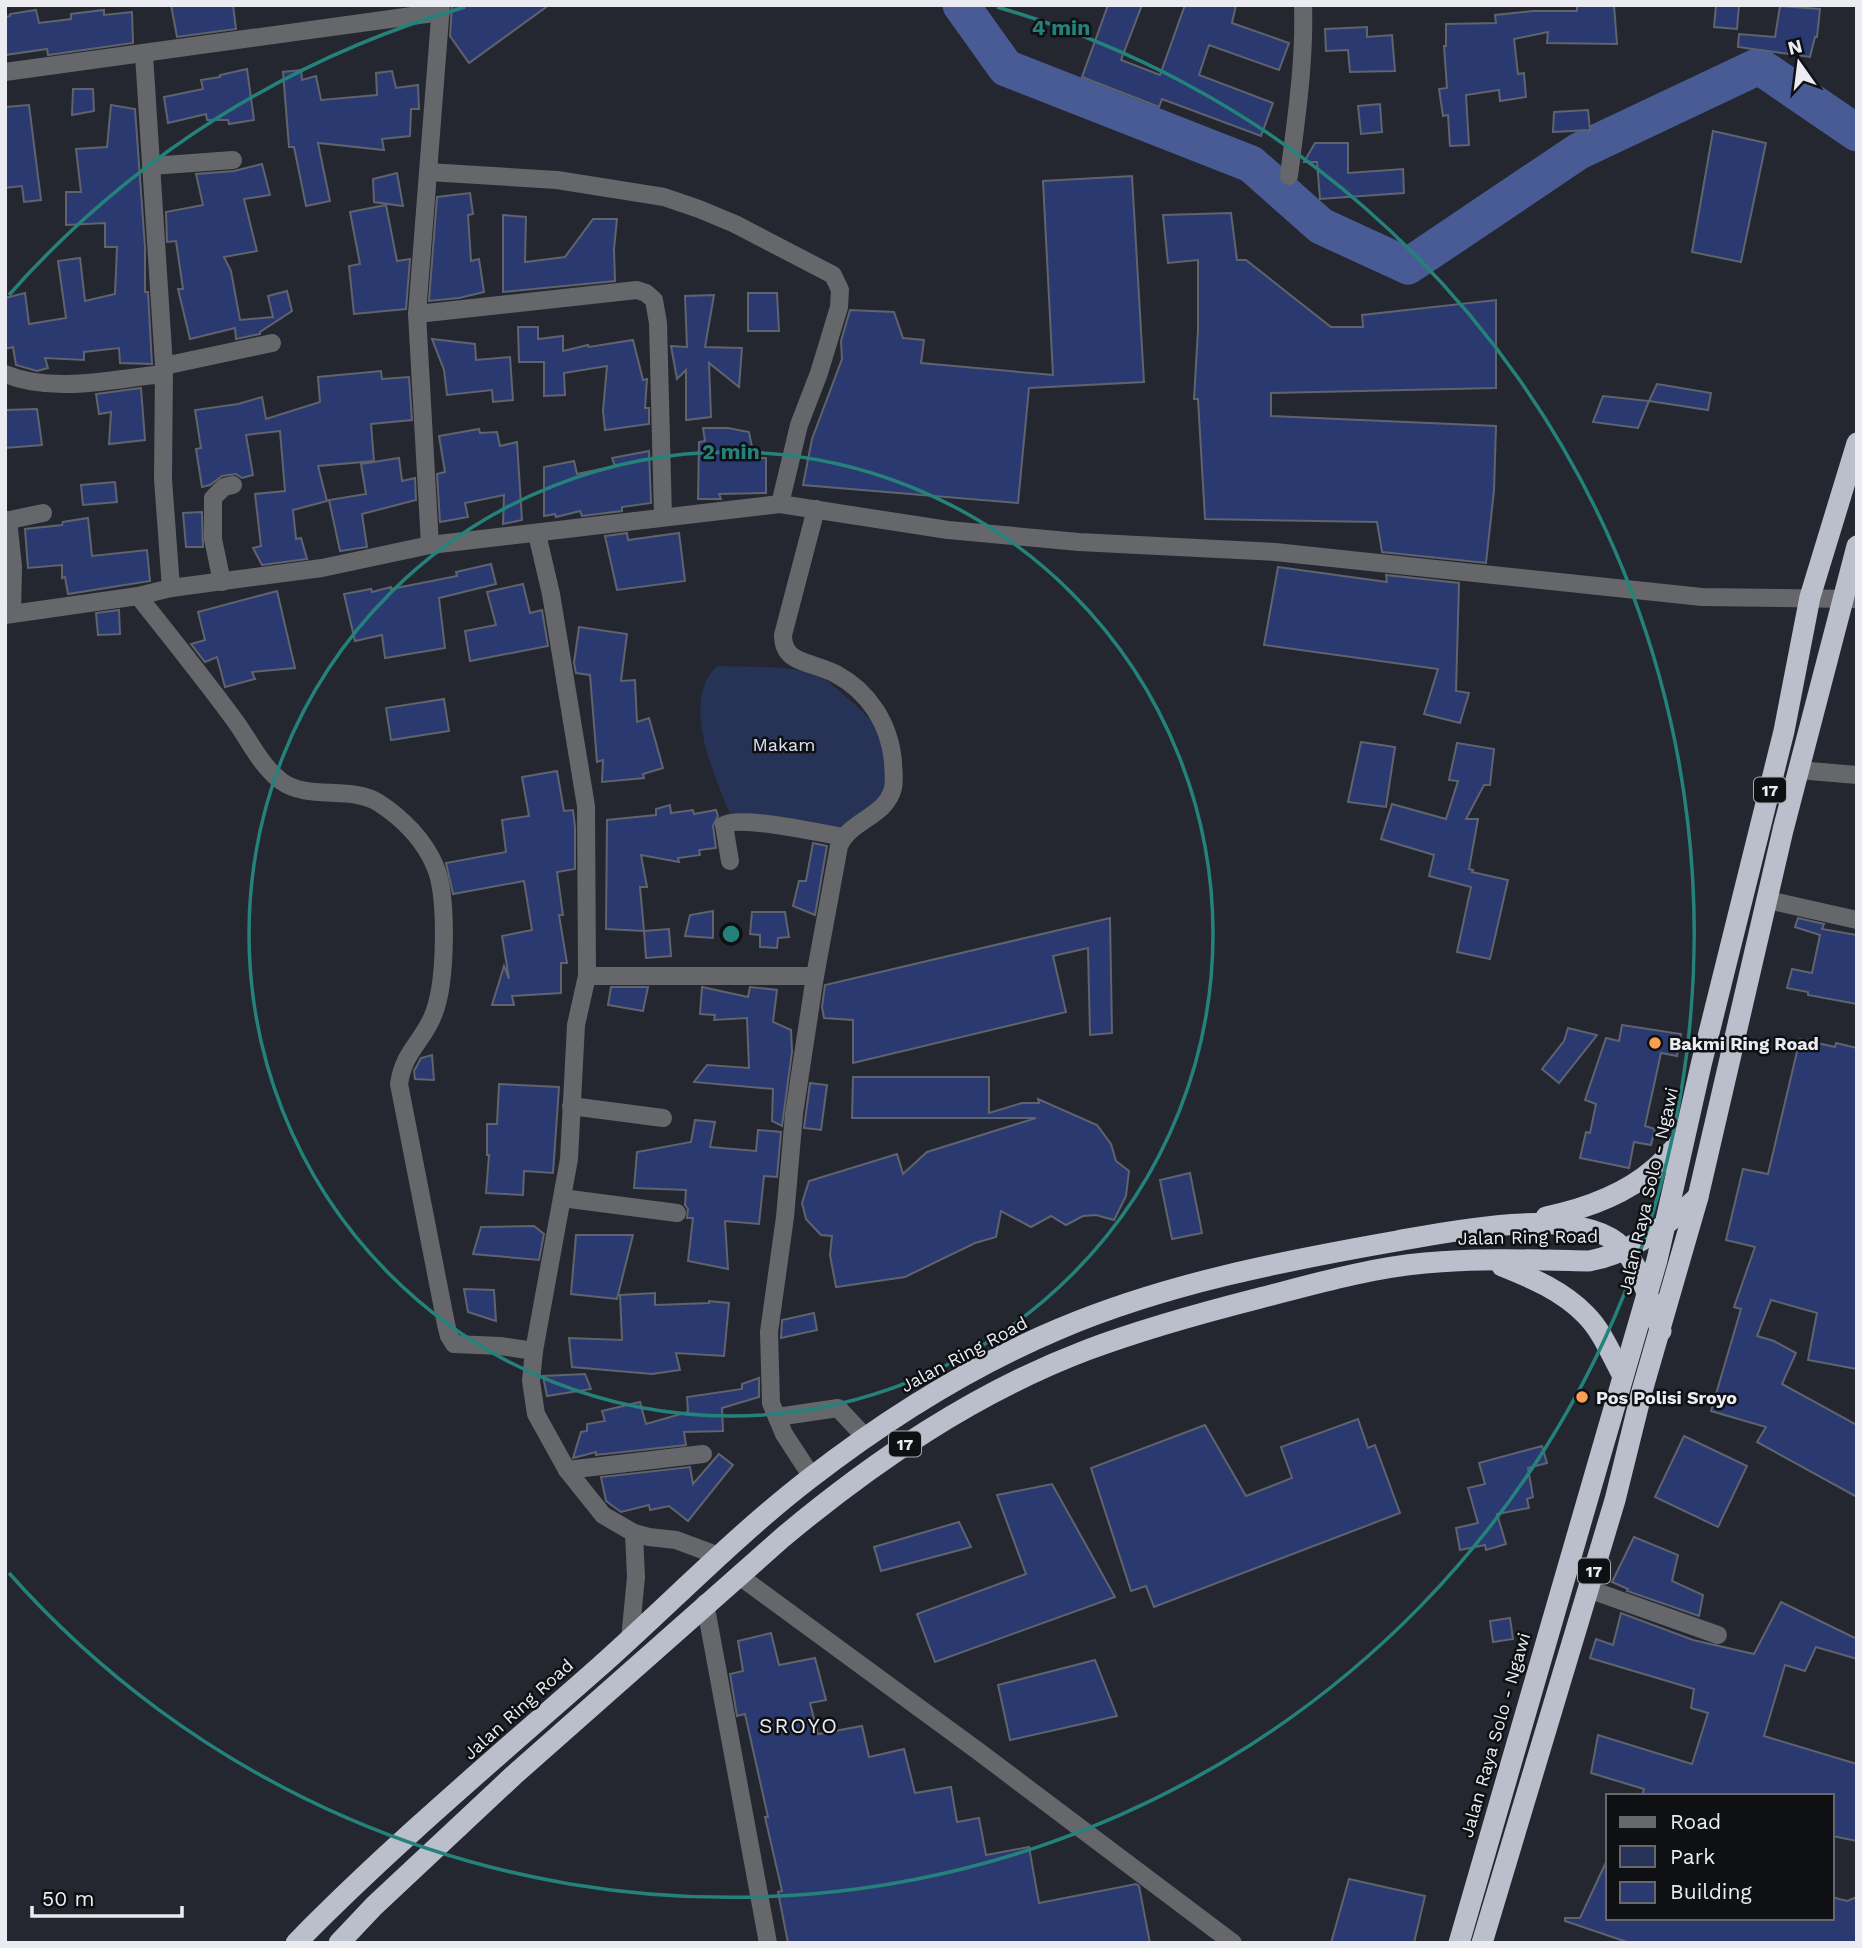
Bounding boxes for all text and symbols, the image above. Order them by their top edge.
text: 4 min [1032,15,1090,40]
north arrow [1764,28,1834,98]
text: N [1785,34,1805,60]
text: 2 min [702,439,760,464]
park label: Makam [753,734,815,755]
road number: 17 [1754,778,1786,803]
centre of rings [719,922,743,946]
place label: Bakmi Ring Road [1669,1033,1819,1054]
marker: Bakmi Ring Road [1647,1035,1663,1051]
street label: Jalan Raya Solo - Ngawi [1614,1085,1682,1297]
street label: Jalan Ring Road [1458,1225,1598,1249]
street label: Jalan Ring Road [897,1312,1031,1396]
place label: Pos Polisi Sroyo [1596,1387,1737,1408]
marker: Pos Polisi Sroyo [1574,1389,1590,1405]
road number: 17 [889,1432,921,1456]
road number: 17 [1578,1558,1610,1583]
street label: Jalan Raya Solo - Ngawi [1456,1630,1534,1840]
street label: Jalan Ring Road [459,1654,577,1764]
district label: SROYO [759,1713,839,1738]
legend [1606,1794,1834,1920]
text: Road [1670,1809,1721,1834]
text: Park [1670,1844,1715,1869]
scale bar [32,1874,182,1918]
text: Building [1670,1879,1752,1904]
text: 50 m [42,1886,94,1911]

